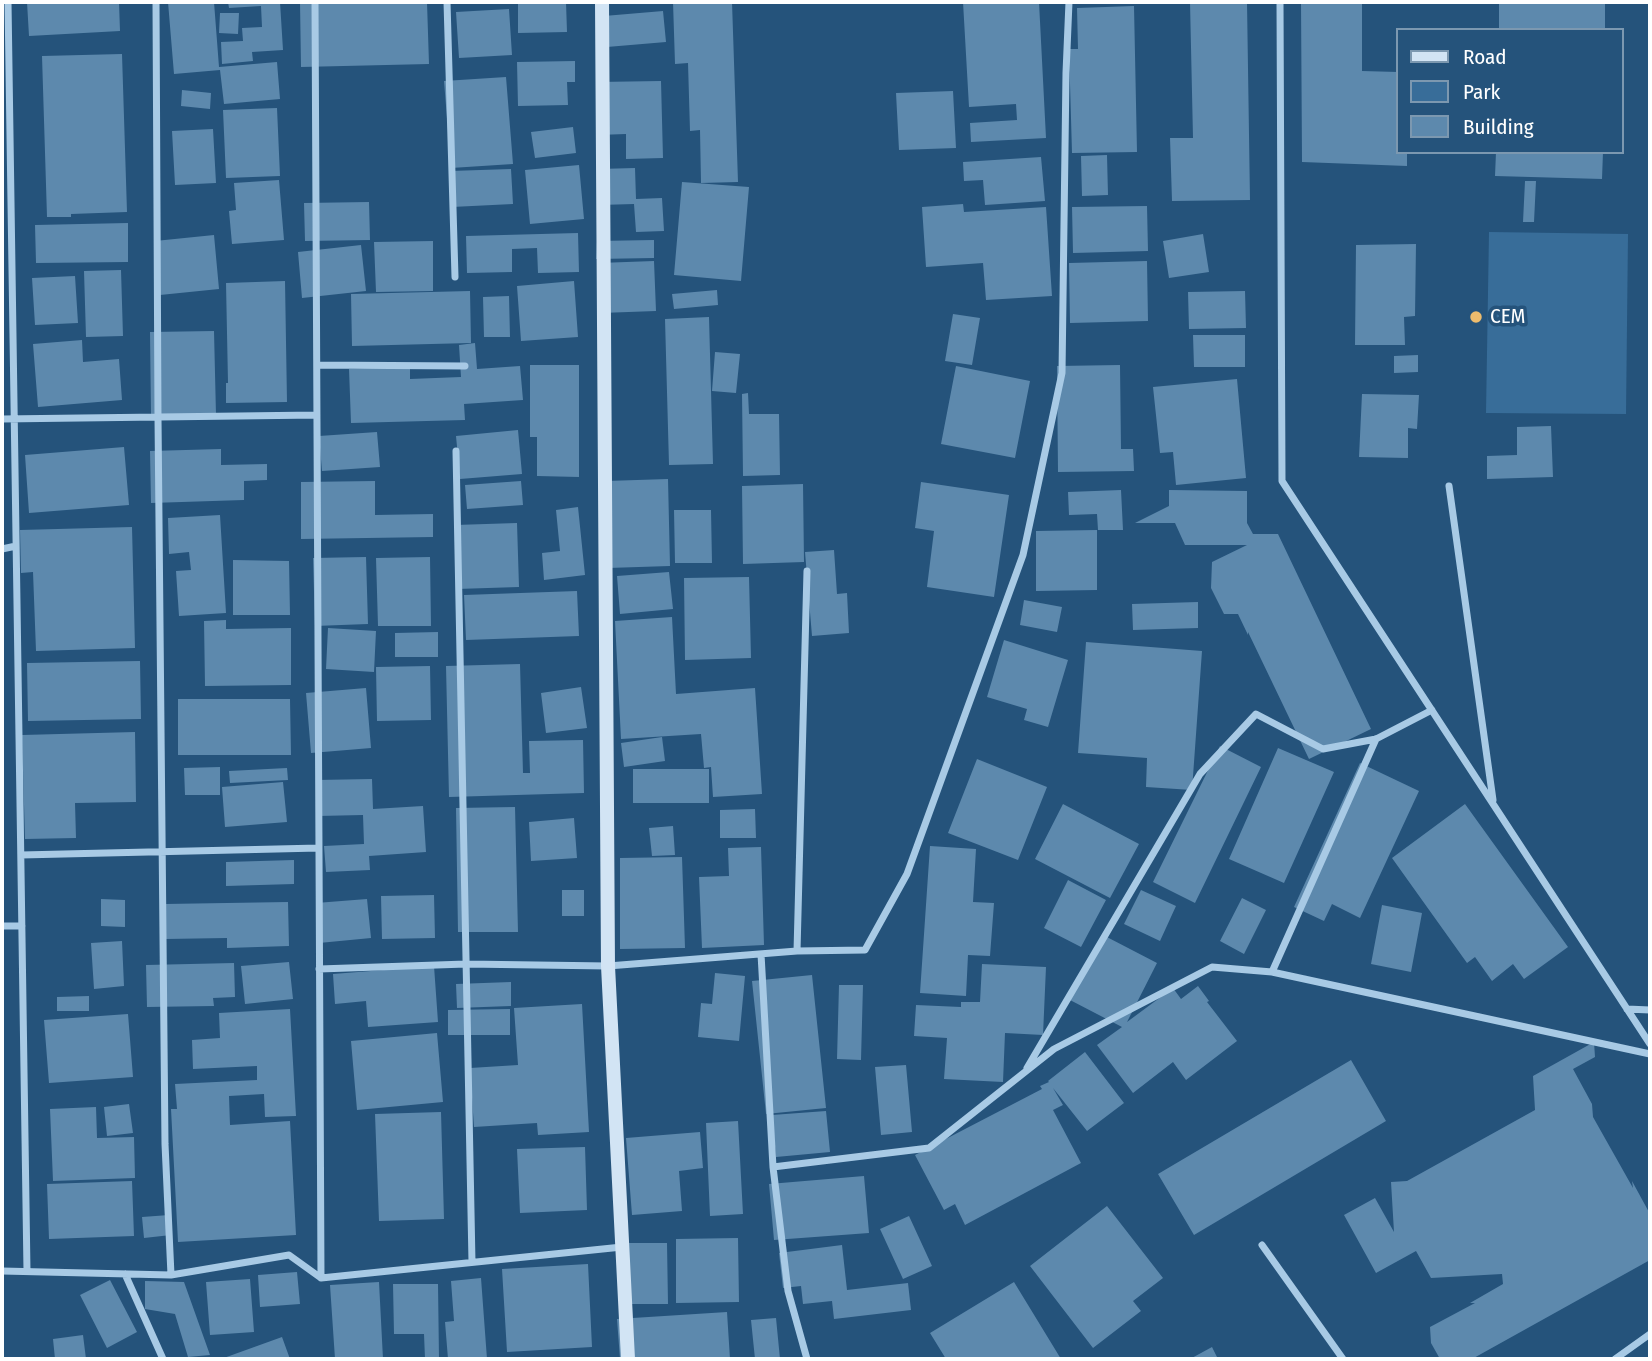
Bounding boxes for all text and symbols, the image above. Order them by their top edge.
legend [1396,28,1624,154]
text: Road [1463,44,1507,70]
text: Park [1463,79,1500,105]
text: Building [1463,114,1534,140]
place label: CEM [1490,304,1525,330]
marker: CEM [1468,309,1484,325]

